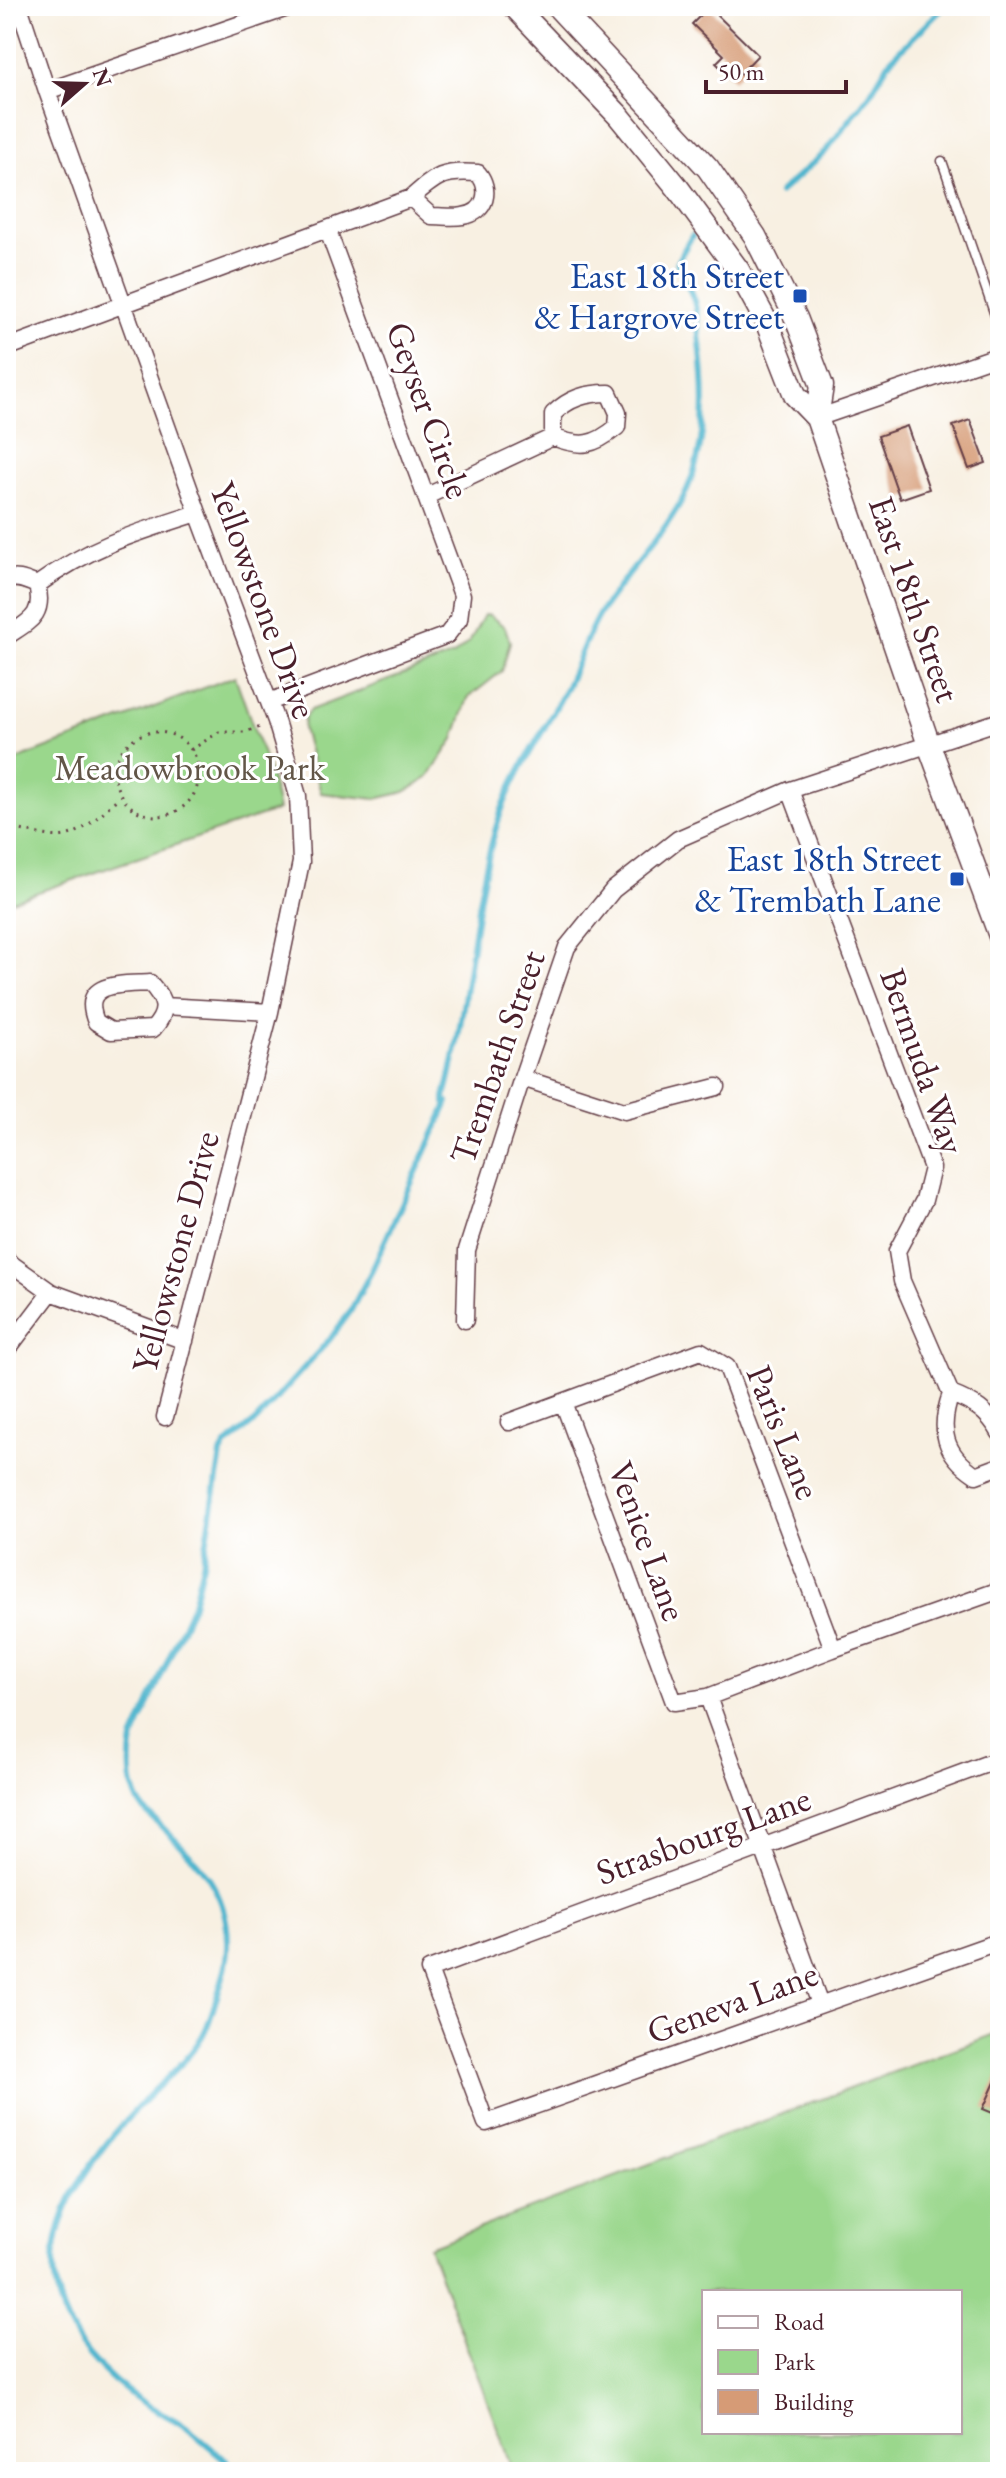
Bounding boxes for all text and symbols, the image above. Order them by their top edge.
north arrow [44,44,124,124]
scale bar [706,44,846,94]
text: 50 m [718,56,765,87]
text: N [86,64,119,91]
place label: East 18th Street & Hargrove Street [534,252,785,340]
marker: East 18th Street & Hargrove Street [791,287,809,305]
street label: Geyser Circle [375,315,483,505]
street label: Yellowstone Drive [199,475,329,725]
street label: East 18th Street [858,490,972,709]
park label: Meadowbrook Park [54,744,327,791]
place label: East 18th Street & Trembath Lane [694,835,942,923]
marker: East 18th Street & Trembath Lane [948,870,966,888]
street label: Trembath Street [438,943,556,1170]
street label: Bermuda Way [869,962,977,1160]
street label: Yellowstone Drive [120,1126,230,1378]
street label: Paris Lane [736,1358,832,1506]
street label: Venice Lane [598,1455,698,1627]
street label: Strasbourg Lane [589,1774,817,1896]
street label: Geneva Lane [640,1949,824,2055]
legend [702,2290,962,2434]
text: Road [774,2306,825,2337]
text: Park [774,2346,816,2377]
text: Building [774,2386,854,2417]

